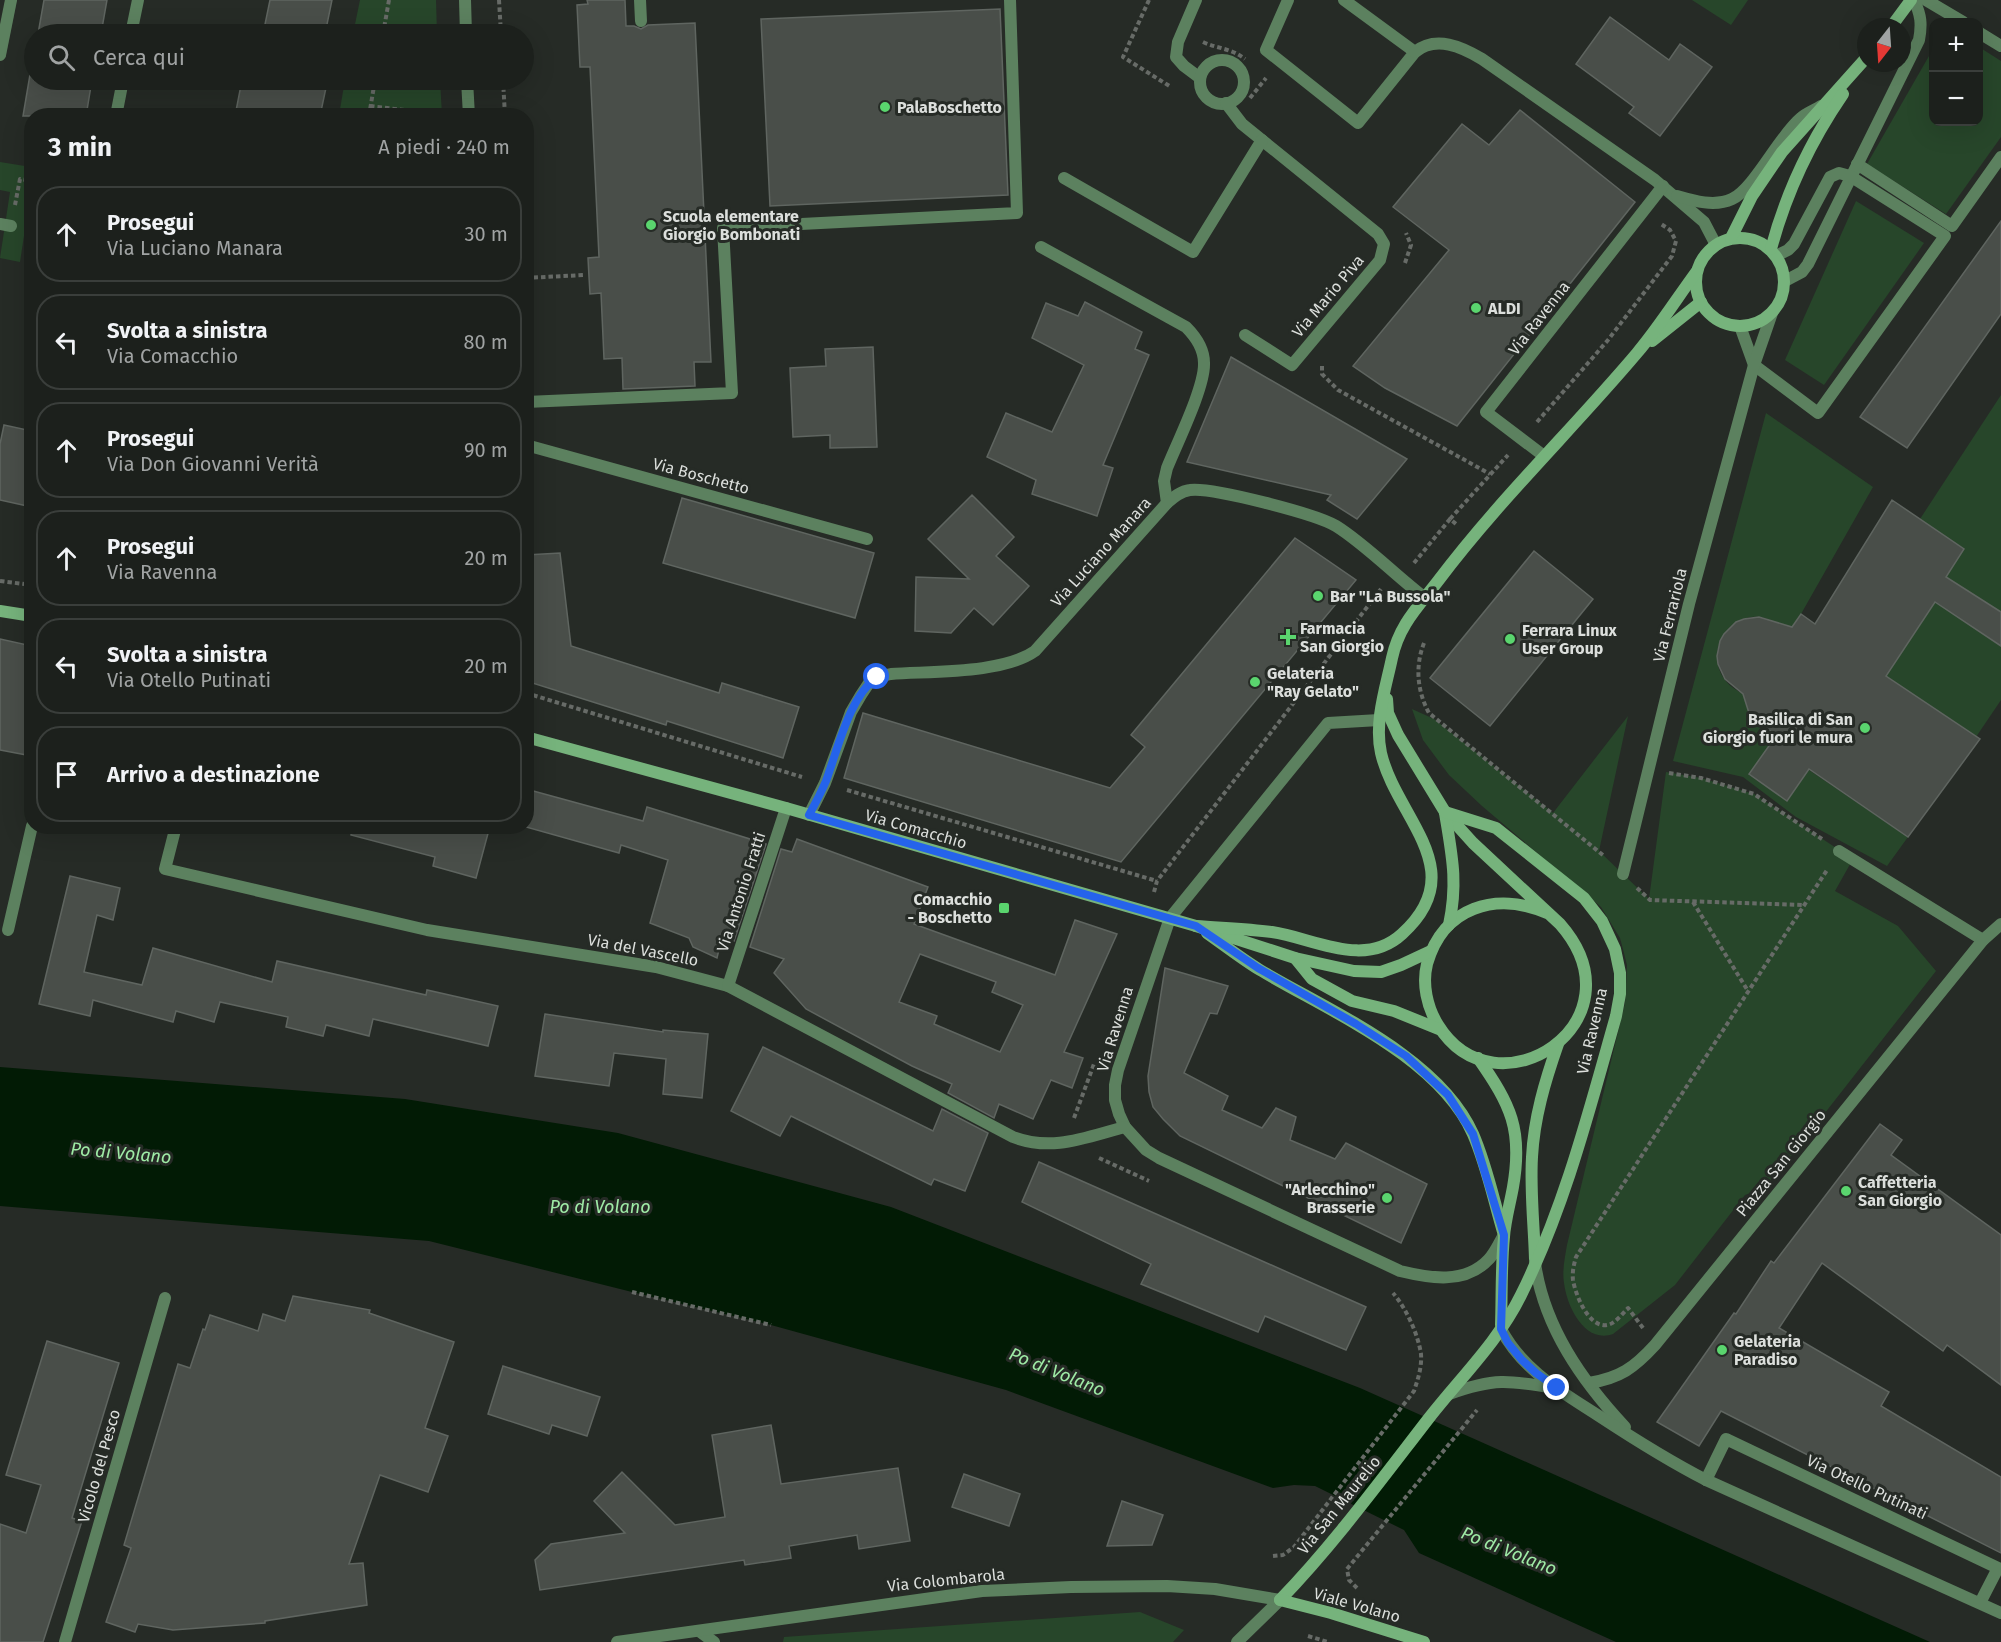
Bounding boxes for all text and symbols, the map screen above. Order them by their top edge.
north arrow [1857,18,1911,72]
map controls [1929,18,1983,126]
button: + [1929,18,1983,72]
search box [24,24,534,90]
icon: search [45,41,78,74]
text: Cerca qui [93,44,185,71]
button: − [1929,72,1983,126]
place label: PalaBoschetto [897,98,1002,117]
marker: PalaBoschetto [878,100,892,114]
text: 3 min [48,132,112,163]
text: A piedi · 240 m [378,135,510,159]
place label: Scuola elementare Giorgio Bombonati [663,207,800,244]
text: Prosegui [107,209,194,236]
icon: ahead [50,218,83,251]
marker: Scuola elementare Giorgio Bombonati [644,218,658,232]
text: 30 m [464,222,508,246]
text: Via Luciano Manara [107,236,283,260]
street label: Via Mario Piva [1288,251,1368,341]
street label: Via Ravenna [1504,277,1574,359]
place label: ALDI [1487,299,1521,318]
marker: ALDI [1469,301,1483,315]
text: Svolta a sinistra [107,317,268,344]
icon: left [50,326,83,359]
text: 80 m [463,330,508,354]
text: Via Comacchio [107,344,238,368]
text: Prosegui [107,425,194,452]
icon: ahead [50,434,83,467]
text: 90 m [464,438,508,462]
text: Via Don Giovanni Verità [107,452,319,476]
street label: Via Boschetto [651,454,751,498]
street label: Via Luciano Manara [1047,493,1155,611]
text: Prosegui [107,533,194,560]
icon: ahead [50,542,83,575]
text: 20 m [465,546,508,570]
text: Via Ravenna [107,560,217,584]
street label: Via Ferrariola [1649,566,1691,664]
place label: Bar "La Bussola" [1330,587,1451,606]
marker: Bar "La Bussola" [1311,589,1325,603]
place label: Farmacia San Giorgio [1300,619,1384,656]
place label: Ferrara Linux User Group [1522,621,1618,658]
marker: Farmacia San Giorgio [1281,630,1295,644]
marker: Ferrara Linux User Group [1503,632,1517,646]
text: Svolta a sinistra [107,641,268,668]
icon: left [50,650,83,683]
text: 20 m [465,654,508,678]
route start [863,663,889,689]
place label: Gelateria "Ray Gelato" [1267,664,1359,701]
text: Via Otello Putinati [107,668,271,692]
marker: Gelateria "Ray Gelato" [1248,675,1262,689]
place label: Basilica di San Giorgio fuori le mura [1703,710,1853,747]
marker: Basilica di San Giorgio fuori le mura [1858,721,1872,735]
icon: arrive [50,758,83,791]
text: Arrivo a destinazione [107,761,320,788]
street label: Via Comacchio [863,805,969,853]
street label: Via Antonio Fratti [713,830,769,954]
place label: Comacchio - Boschetto [908,890,992,927]
marker: Comacchio - Boschetto [997,901,1011,915]
street label: Via del Vascello [586,930,700,970]
street label: Via Ravenna [1093,984,1137,1074]
street label: Via Ravenna [1573,986,1611,1076]
street label: Piazza San Giorgio [1732,1106,1830,1220]
water label: Po di Volano [70,1138,172,1168]
place label: Caffetteria San Giorgio [1858,1173,1942,1210]
place label: "Arlecchino" Brasserie [1285,1180,1375,1217]
marker: Caffetteria San Giorgio [1839,1184,1853,1198]
marker: "Arlecchino" Brasserie [1380,1191,1394,1205]
water label: Po di Volano [549,1196,651,1218]
place label: Gelateria Paradiso [1734,1332,1801,1369]
water label: Po di Volano [1006,1343,1108,1401]
marker: Gelateria Paradiso [1715,1343,1729,1357]
route end [1543,1374,1569,1400]
street label: Vicolo del Pesco [74,1407,124,1525]
street label: Via Otello Putinati [1803,1451,1931,1523]
street label: Via San Maurelio [1294,1452,1384,1558]
water label: Po di Volano [1458,1522,1560,1580]
street label: Via Colombarola [886,1564,1006,1596]
street label: Viale Volano [1311,1584,1403,1626]

